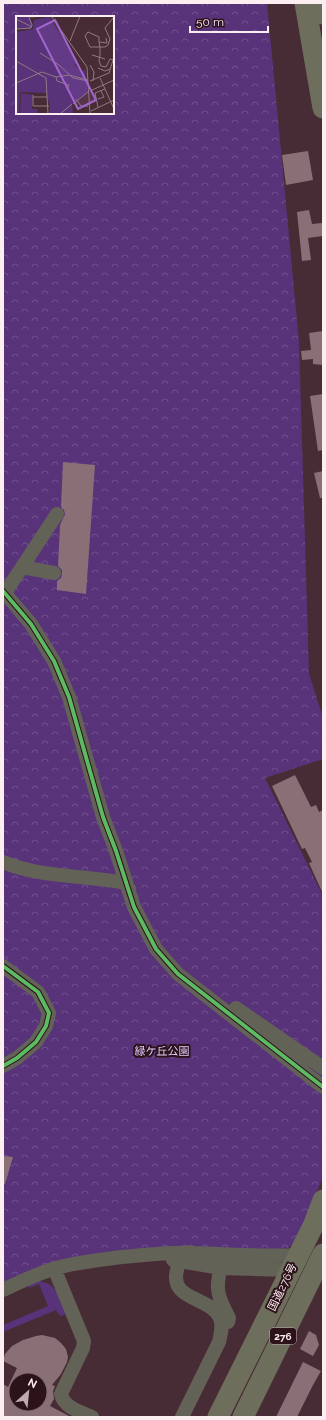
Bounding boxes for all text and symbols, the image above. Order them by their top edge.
scale bar [190,8,268,34]
text: 50 m [196,15,224,29]
inset map [16,16,114,114]
park label: 緑ケ丘公園 [135,1045,190,1058]
street label: 国道276号 [265,1261,300,1313]
road number: 276 [270,1328,296,1344]
north arrow [8,1372,48,1412]
text: N [26,1376,39,1391]

